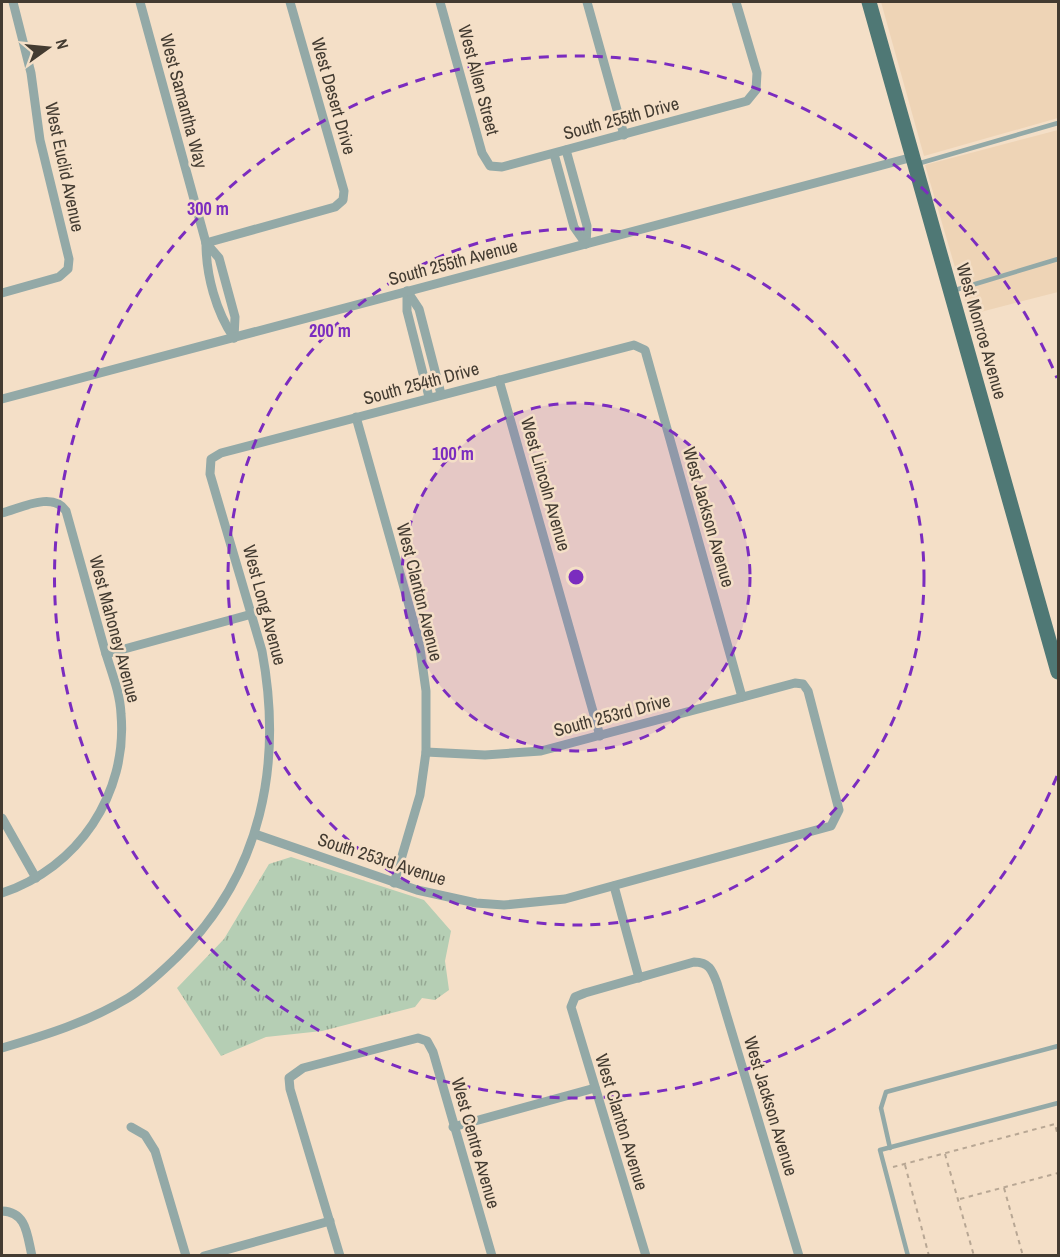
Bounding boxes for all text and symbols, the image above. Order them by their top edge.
north arrow [18,18,78,78]
street label: West Allen Street [452,22,506,138]
street label: West Samantha Way [154,31,214,171]
street label: West Desert Drive [305,35,363,157]
text: N [51,37,74,52]
street label: South 255th Drive [560,91,682,145]
street label: West Euclid Avenue [39,100,91,234]
text: 300 m [187,196,229,221]
street label: South 255th Avenue [386,233,520,291]
street label: West Monroe Avenue [951,260,1013,402]
text: 200 m [309,318,351,343]
street label: South 254th Drive [360,356,482,410]
street label: West Lincoln Avenue [515,414,577,554]
text: 100 m [432,441,474,466]
street label: West Jackson Avenue [677,444,741,590]
street label: West Clanton Avenue [391,520,449,664]
street label: West Long Avenue [237,542,293,668]
street label: West Mahoney Avenue [83,553,147,705]
centre of rings [566,567,586,587]
street label: South 253rd Drive [551,687,673,743]
street label: South 253rd Avenue [315,826,449,892]
street label: West Jackson Avenue [738,1033,804,1179]
street label: West Clanton Avenue [589,1051,655,1193]
street label: West Centre Avenue [445,1075,507,1211]

